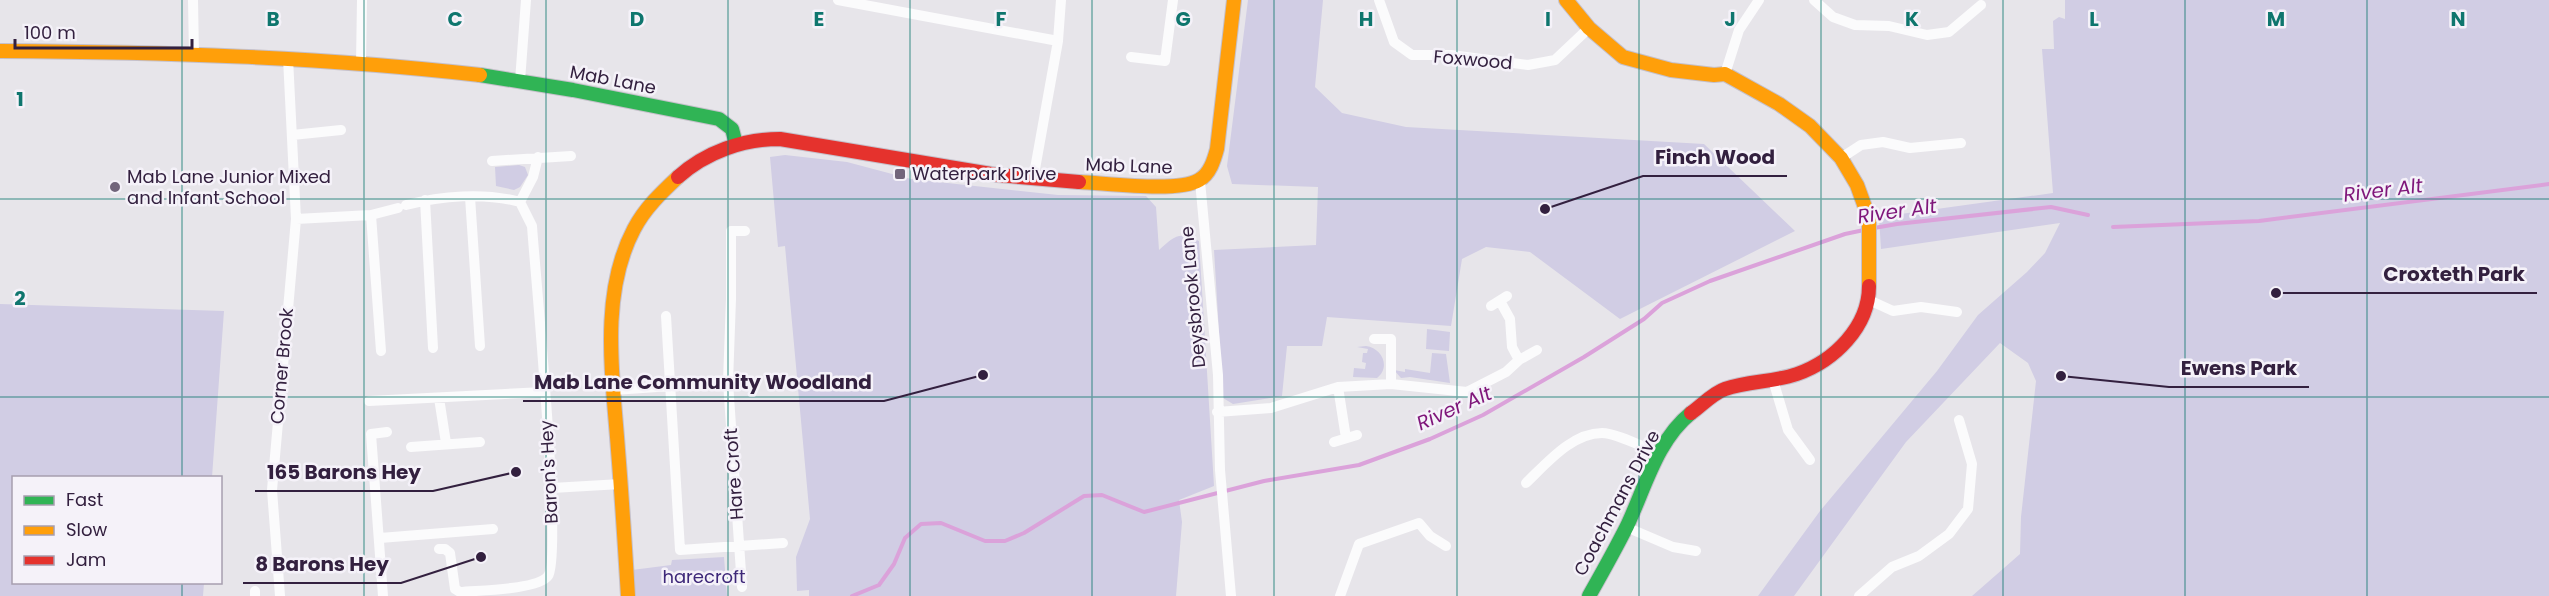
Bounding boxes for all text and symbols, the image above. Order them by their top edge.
text: B [266,5,280,33]
text: C [447,5,463,33]
text: D [630,5,644,33]
text: E [814,5,824,33]
text: F [996,5,1007,33]
text: G [1175,5,1191,33]
text: H [1359,5,1373,33]
text: I [1545,5,1551,33]
text: J [1724,5,1736,33]
text: K [1905,5,1919,33]
text: L [2089,5,2099,33]
text: M [2267,5,2285,33]
text: N [2450,5,2466,33]
scale bar [15,12,192,50]
text: 100 m [24,20,76,45]
street label: Foxwood [1433,44,1514,75]
street label: Mab Lane [568,59,658,100]
text: 1 [16,85,24,113]
callout: Finch Wood [1643,138,1787,176]
text: Finch Wood [1655,143,1775,171]
street label: Mab Lane [1085,151,1173,180]
place label: Waterpark Drive [912,161,1056,186]
place label: Mab Lane Junior Mixed and Infant School [127,164,331,210]
marker: Waterpark Drive [893,167,907,181]
water label: River Alt [2342,171,2425,209]
marker: Mab Lane Junior Mixed and Infant School [108,180,122,194]
water label: River Alt [1856,191,1939,230]
street label: Deysbrook Lane [1174,225,1211,369]
callout: Croxteth Park [2372,255,2537,293]
text: Croxteth Park [2383,260,2525,288]
text: 2 [14,284,26,312]
street label: Corner Brook [264,306,299,425]
callout: Ewens Park [2169,349,2309,387]
text: Ewens Park [2181,354,2298,382]
callout: Mab Lane Community Woodland [523,363,884,401]
text: Mab Lane Community Woodland [534,368,872,396]
water label: River Alt [1412,379,1497,437]
street label: Baron's Hey [533,420,564,524]
street label: Coachmans Drive [1568,426,1666,580]
street label: Hare Croft [718,427,749,521]
callout: 165 Barons Hey [255,453,433,491]
text: 165 Barons Hey [267,458,421,486]
legend [12,476,222,584]
text: Fast [66,487,103,512]
text: Slow [66,517,108,542]
callout: 8 Barons Hey [243,545,401,583]
text: Jam [66,547,106,572]
text: 8 Barons Hey [255,550,389,578]
park label: harecroft [662,564,746,589]

